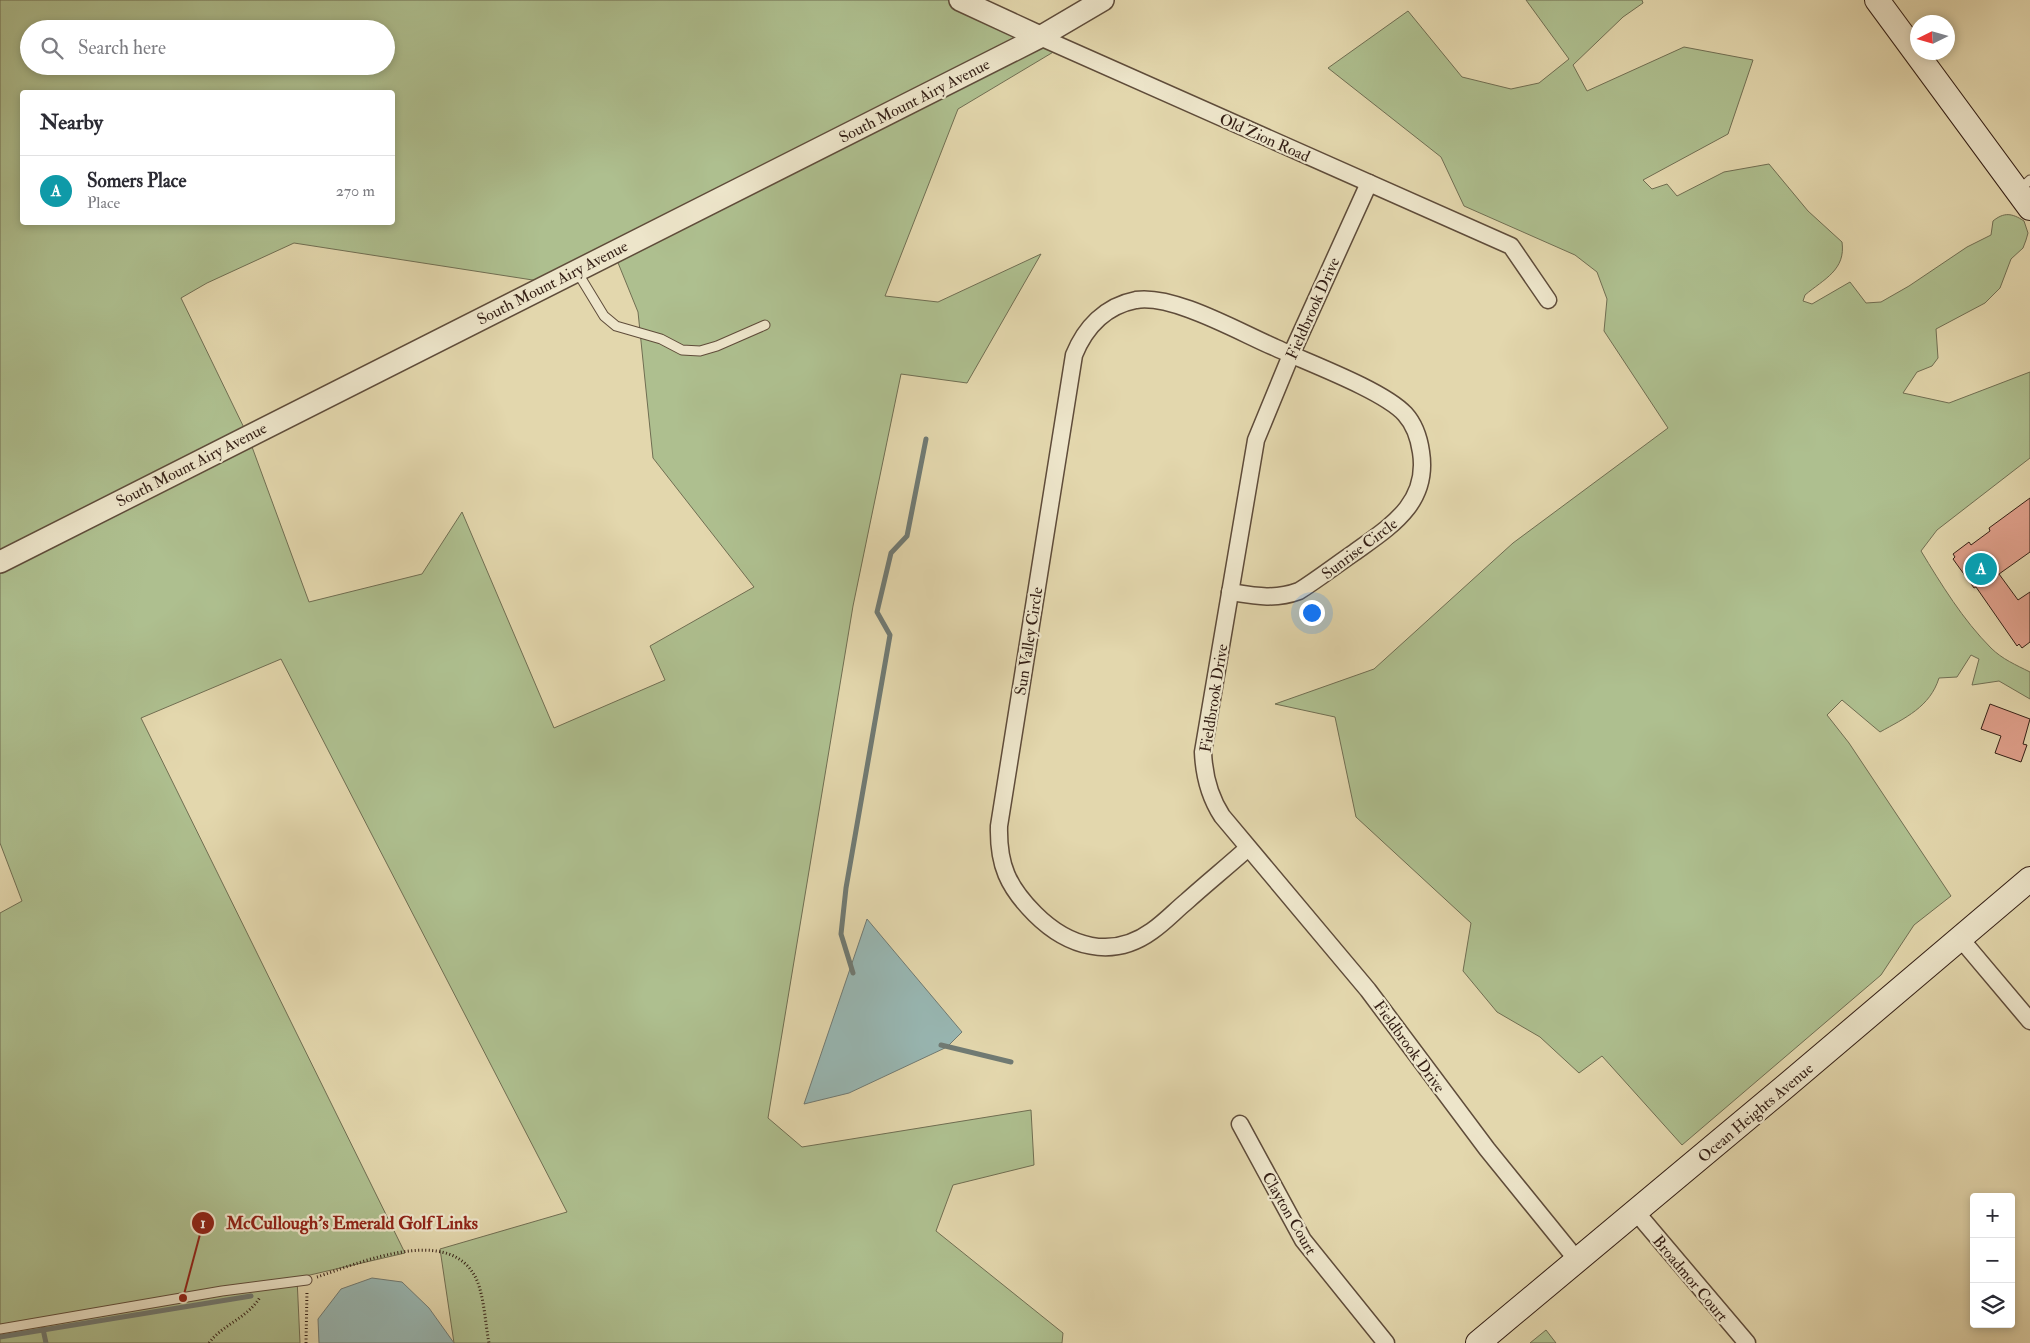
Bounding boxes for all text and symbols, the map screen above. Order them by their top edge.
north arrow [1910,15,1955,60]
search box [20,20,395,75]
icon: search [38,34,66,62]
text: Search here [78,36,166,60]
street label: South Mount Airy Avenue [836,54,994,148]
text: Nearby [40,109,103,136]
street label: Old Zion Road [1216,109,1313,167]
text: Somers Place [87,169,186,193]
text: A [51,181,61,201]
text: 270 m [336,181,375,201]
text: Place [87,193,120,213]
street label: South Mount Airy Avenue [474,236,632,330]
street label: Fieldbrook Drive [1282,254,1344,362]
street label: South Mount Airy Avenue [113,418,271,512]
street label: Sunrise Circle [1318,514,1402,584]
pin: A [1965,550,1997,588]
street label: Sun Valley Circle [1011,585,1047,697]
your location [1299,600,1325,626]
street label: Fieldbrook Drive [1196,642,1232,754]
street label: Fieldbrook Drive [1369,996,1450,1097]
street label: Ocean Heights Avenue [1694,1058,1818,1167]
street label: Clayton Court [1257,1168,1321,1259]
map controls [1970,1193,2015,1328]
button: + [1970,1193,2015,1238]
callout: McCullough's Emerald Golf Links [191,1207,487,1240]
text: McCullough's Emerald Golf Links [225,1212,478,1235]
text: 1 [200,1214,206,1233]
street label: Broadmor Court [1648,1231,1732,1326]
button: − [1970,1238,2015,1283]
button: layers [1970,1283,2015,1328]

